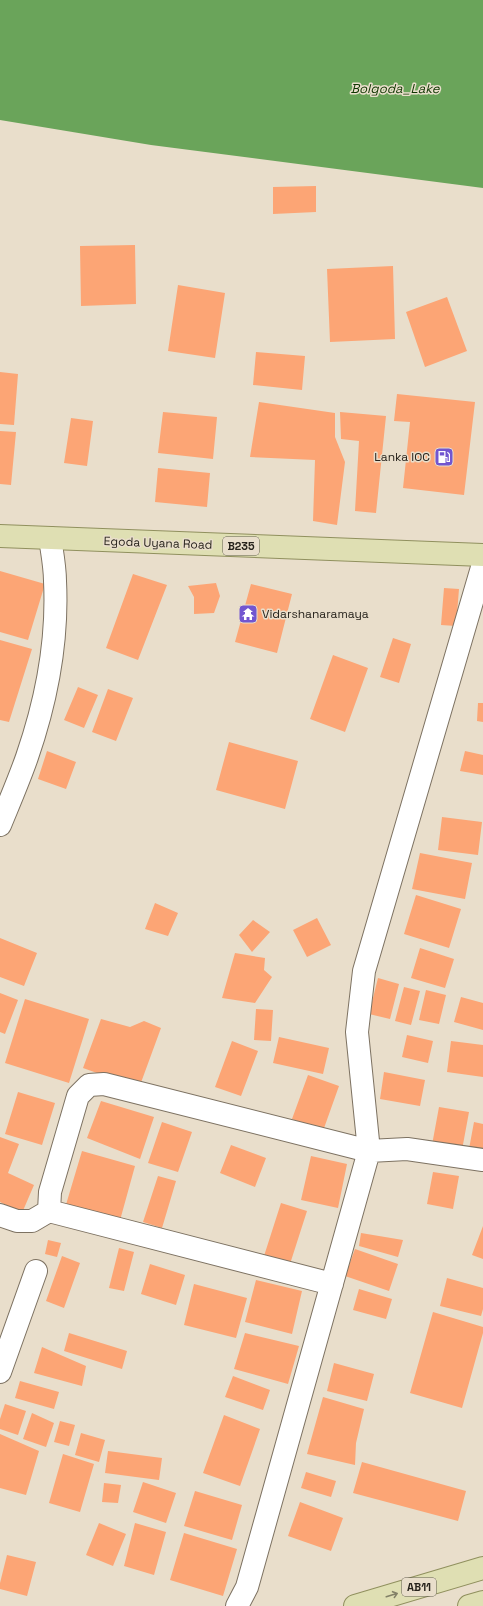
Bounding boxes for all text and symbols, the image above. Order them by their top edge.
water label: Bolgoda_Lake [350,80,441,97]
fuel station icon: Lanka IOC [433,446,455,468]
place label: Lanka IOC [374,449,430,465]
street label: Egoda Uyana Road [103,533,213,553]
road number: B235 [223,537,259,555]
temple icon: Vidarshanaramaya [237,603,259,625]
place label: Vidarshanaramaya [262,606,369,622]
road number: AB11 [402,1578,436,1596]
one-way arrow [385,1591,398,1598]

